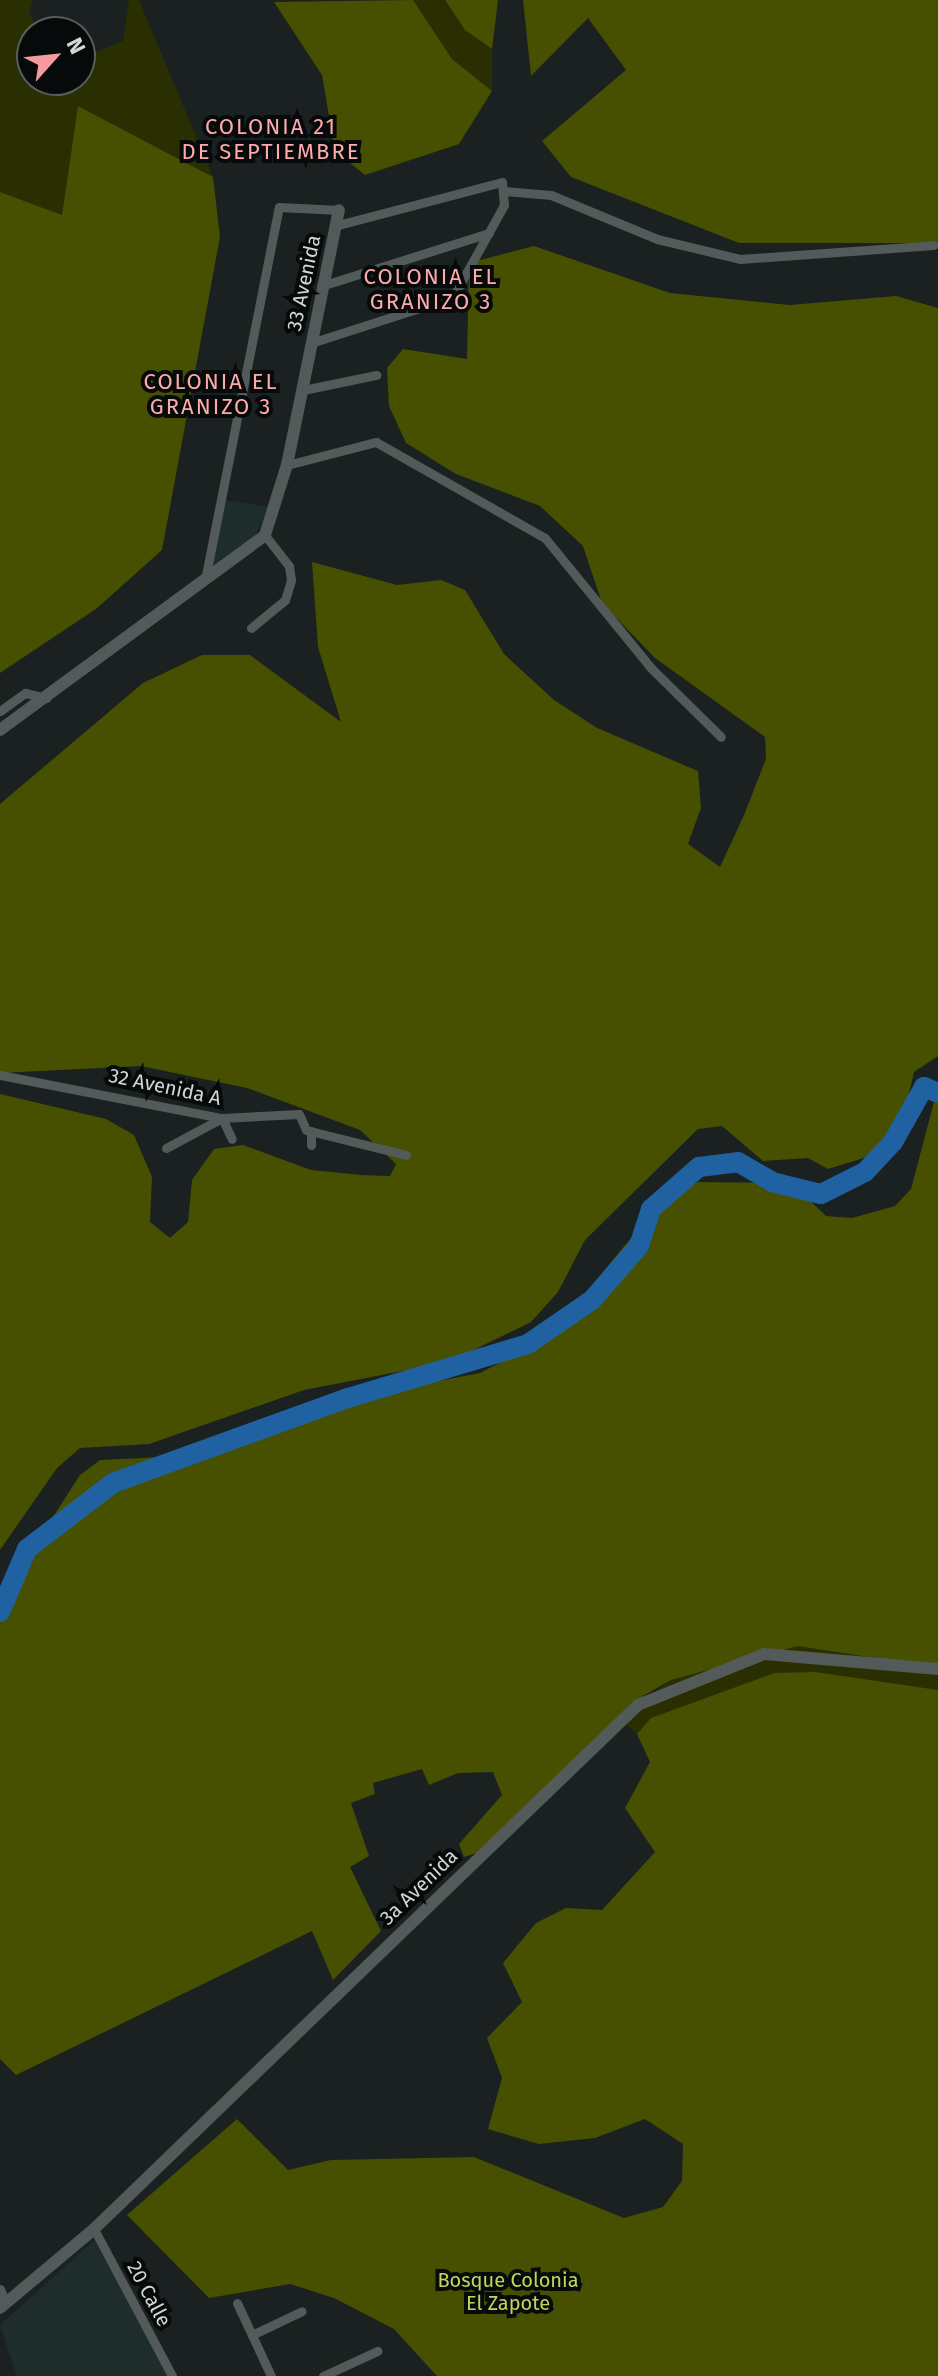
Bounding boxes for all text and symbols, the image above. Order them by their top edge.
north arrow [16,16,96,96]
text: N [61,33,91,58]
district label: COLONIA 21 DE SEPTIEMBRE [182,113,360,164]
street label: 33 Avenida [282,233,326,333]
district label: COLONIA EL GRANIZO 3 [364,263,498,314]
district label: COLONIA EL GRANIZO 3 [144,368,278,420]
street label: 32 Avenida A [107,1063,223,1111]
street label: 3a Avenida [375,1844,463,1930]
street label: 20 Calle [122,2257,176,2331]
park label: Bosque Colonia El Zapote [437,2269,579,2316]

